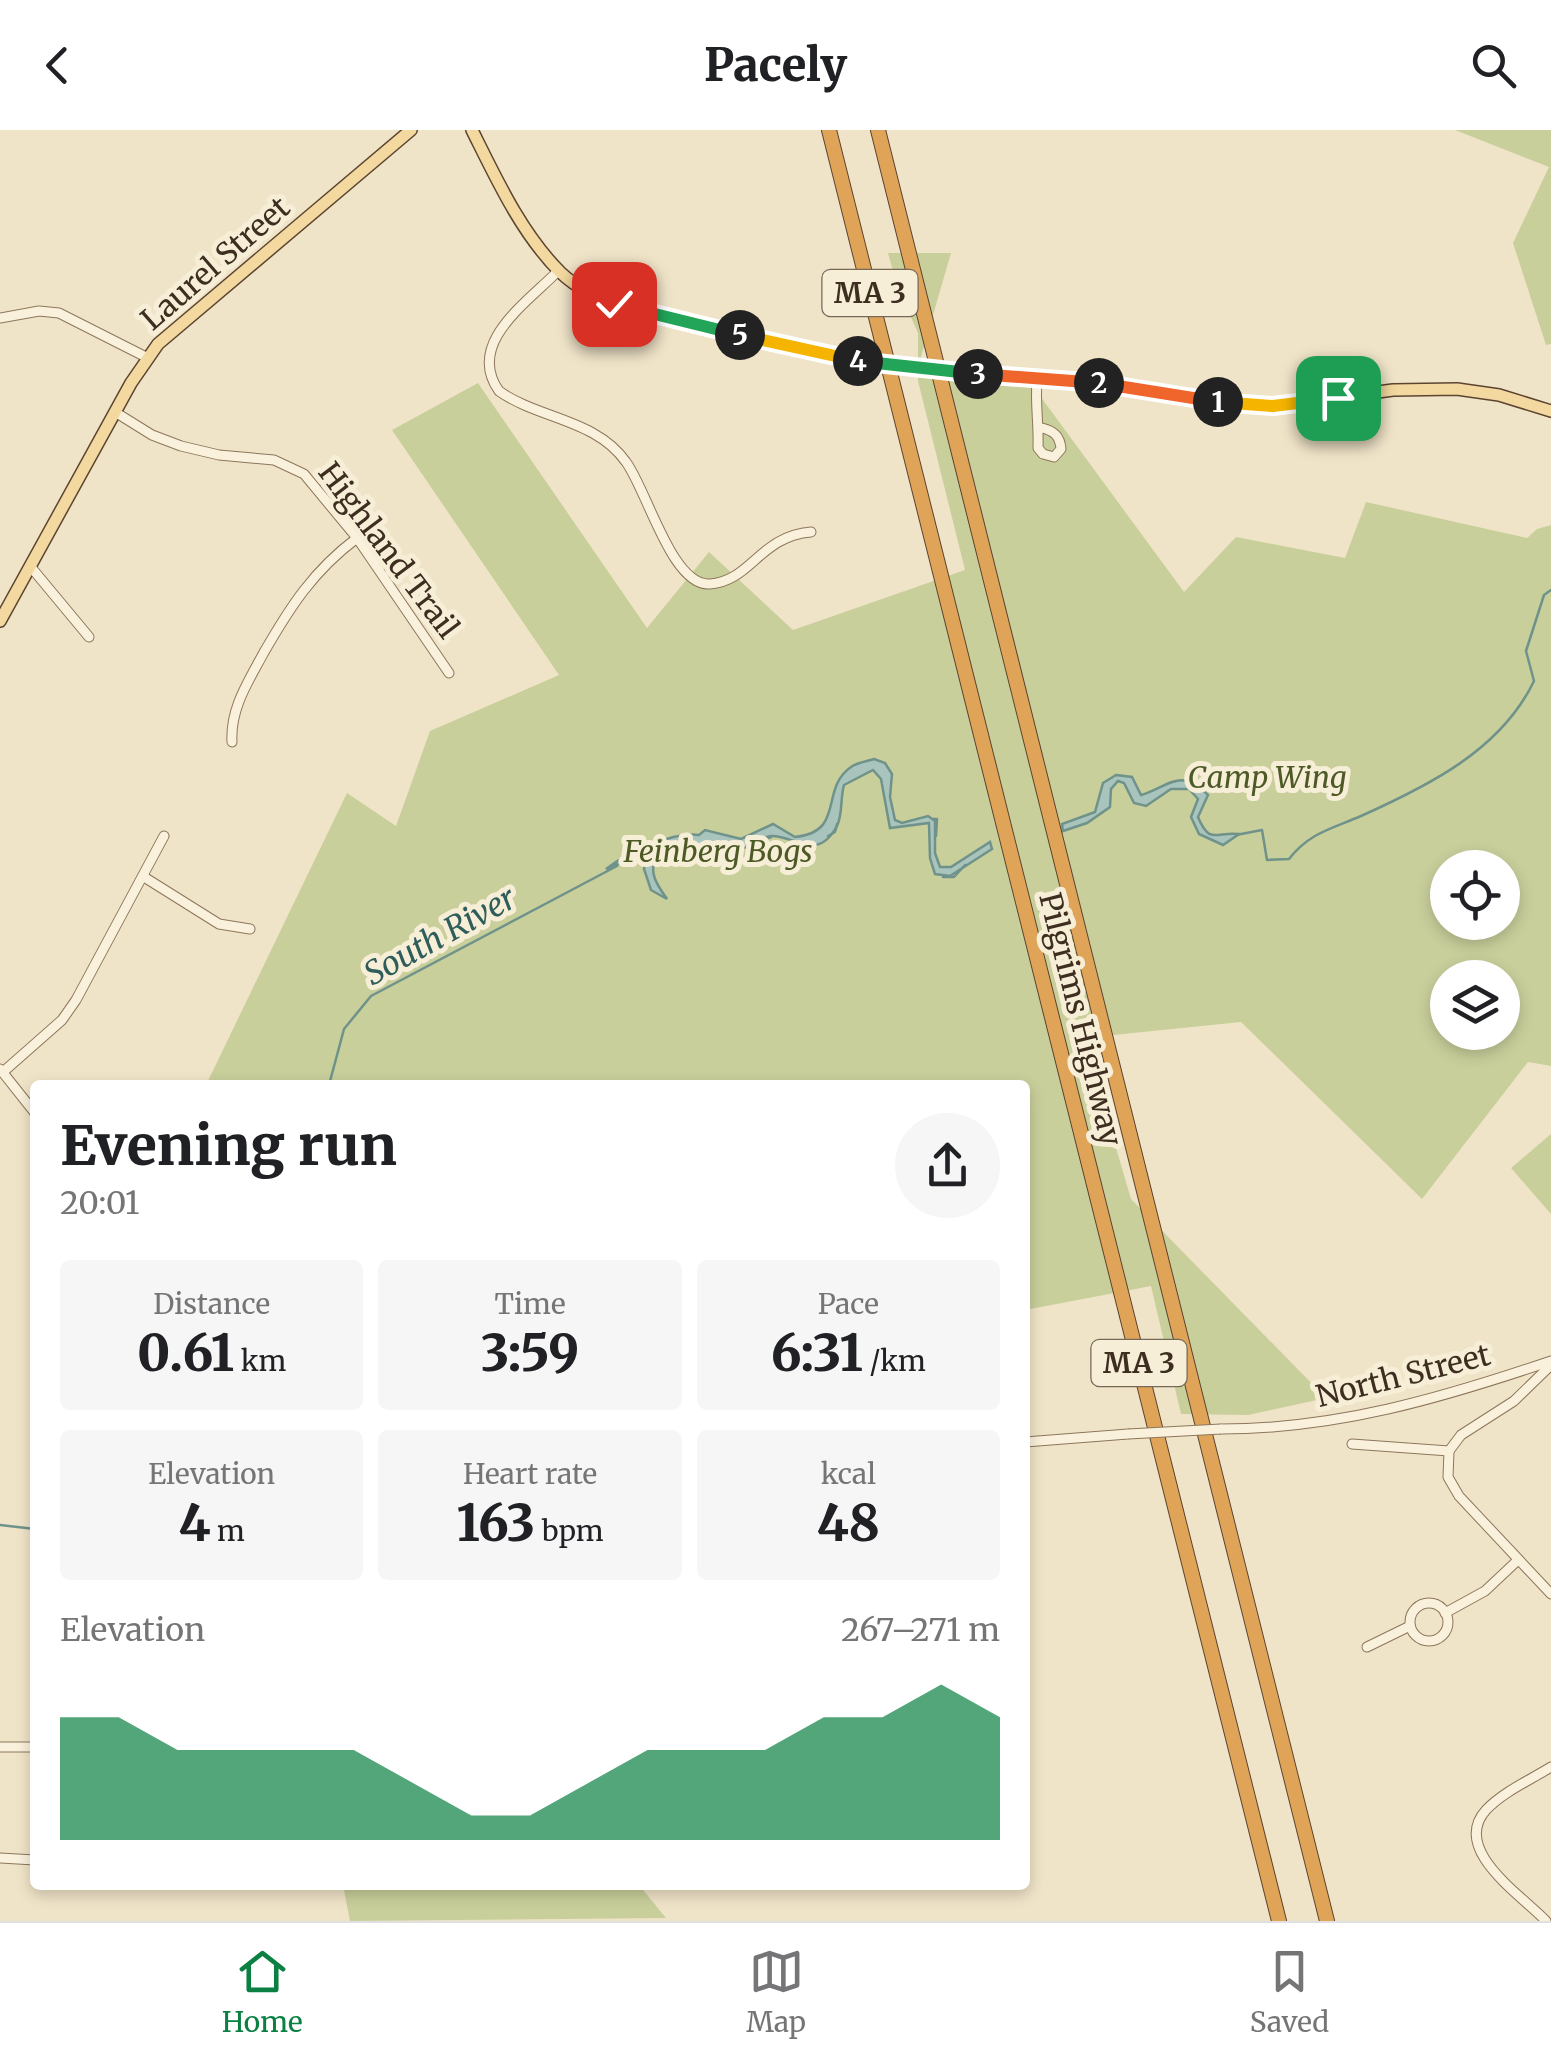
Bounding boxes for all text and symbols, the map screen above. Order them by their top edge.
text: Pacely [704,37,847,93]
icon: back [30,38,85,93]
icon: search [1466,38,1521,93]
street label: Laurel Street [133,188,297,338]
pin [572,262,657,347]
road number: MA 3 [822,270,918,316]
icon: check [587,277,642,332]
pin: 5 [715,310,765,360]
text: 5 [732,317,748,353]
pin: 4 [833,336,883,386]
text: 4 [849,343,867,379]
pin: 3 [953,349,1003,399]
text: 3 [970,356,986,392]
pin [1296,356,1381,441]
pin: 2 [1074,358,1124,408]
text: 2 [1091,365,1107,401]
icon: arrive [1311,371,1366,426]
pin: 1 [1193,377,1243,427]
text: 1 [1212,384,1224,420]
street label: Highland Trail [311,455,467,645]
park label: Camp Wing [1188,758,1346,796]
park label: Feinberg Bogs [622,832,813,870]
map controls [1430,850,1520,1050]
button: locate [1430,850,1520,940]
water label: South River [357,878,524,994]
street label: Pilgrims Highway [1031,888,1131,1150]
button: layers [1430,960,1520,1050]
text: Evening run [60,1111,397,1180]
button: share [895,1113,1000,1218]
text: 20:01 [60,1183,140,1223]
text: Distance [153,1286,270,1322]
text: Time [494,1286,565,1322]
text: Pace [818,1286,879,1322]
text: 0.61 [137,1322,234,1385]
text: 3:59 [481,1322,579,1385]
text: 6:31 [771,1322,863,1385]
street label: North Street [1312,1335,1494,1415]
road number: MA 3 [1092,1340,1186,1386]
text: km [234,1343,286,1379]
text: /km [863,1343,926,1379]
text: Elevation [148,1456,275,1492]
text: Heart rate [463,1456,597,1492]
text: kcal [821,1456,876,1492]
text: 4 [178,1492,210,1555]
text: 163 [456,1492,535,1555]
text: 48 [817,1492,880,1555]
text: m [210,1513,245,1549]
text: bpm [535,1513,604,1549]
text: Elevation [60,1610,205,1650]
text: 267–271 m [841,1610,1000,1650]
tab: Home [222,1944,303,2040]
tab: Map [746,1944,806,2040]
tab: Saved [1250,1944,1329,2040]

